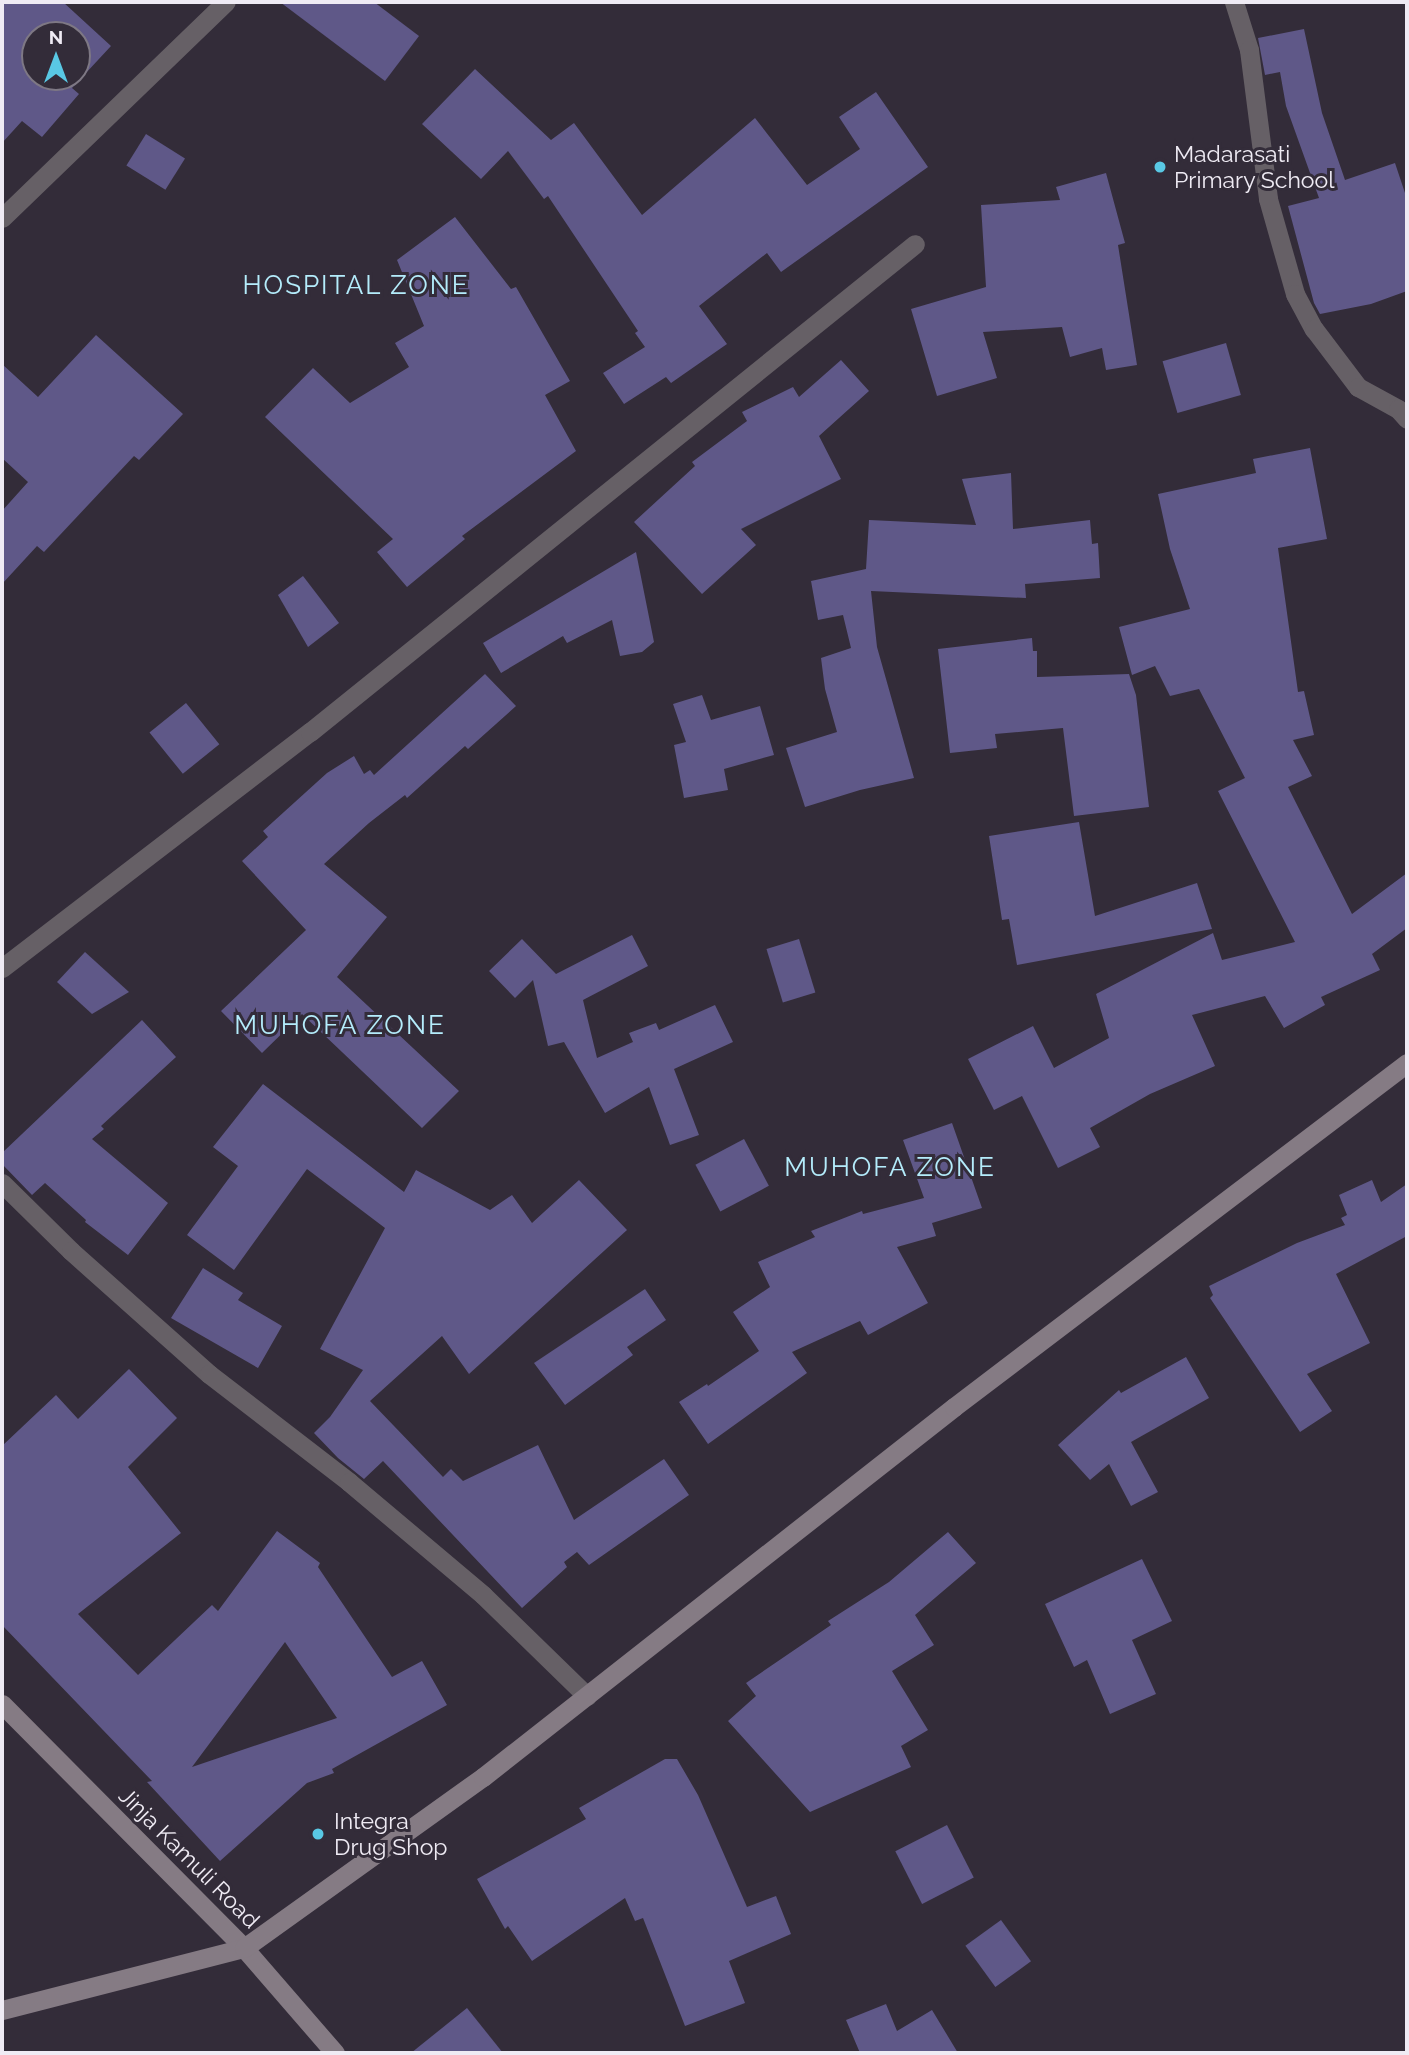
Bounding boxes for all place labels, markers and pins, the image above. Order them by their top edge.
place label: Madarasati Primary School [1174,140,1335,194]
marker: Madarasati Primary School [1152,159,1168,175]
place label: Integra Drug Shop [334,1807,448,1861]
marker: Integra Drug Shop [308,1824,328,1844]

